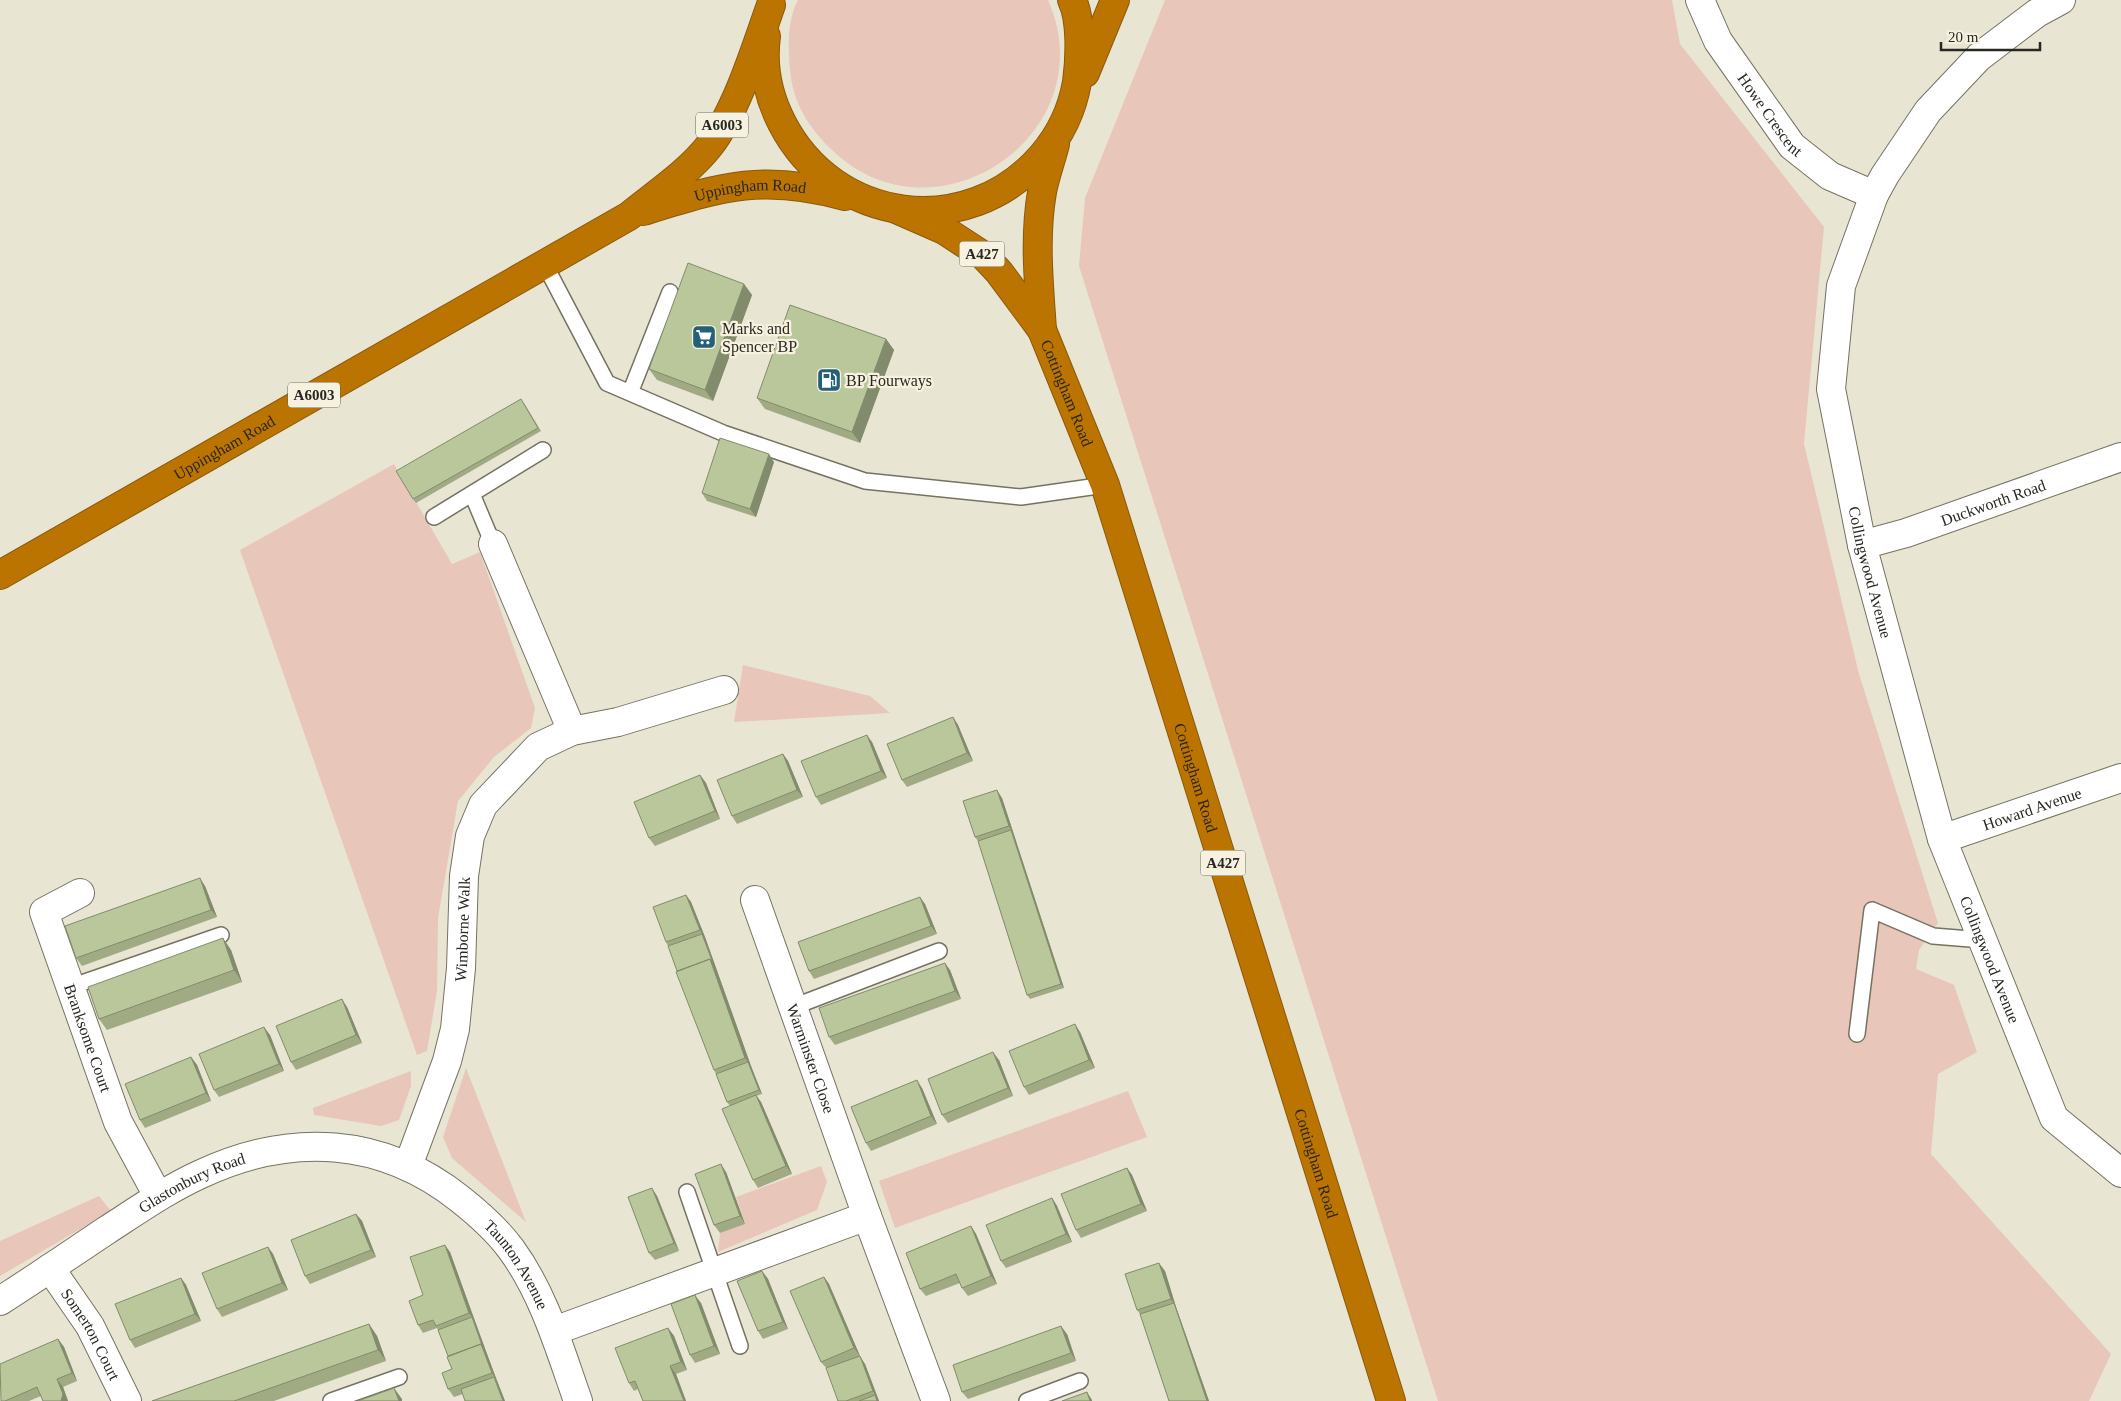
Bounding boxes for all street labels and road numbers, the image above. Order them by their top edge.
street label: Howe Crescent [1735,70,1806,160]
road number: A6003 [696,112,748,138]
street label: Uppingham Road [692,176,807,204]
road number: A427 [960,242,1004,266]
street label: Cottingham Road [1038,337,1097,448]
road number: A6003 [288,382,340,408]
street label: Uppingham Road [171,412,278,483]
street label: Duckworth Road [1939,476,2048,529]
street label: Collingwood Avenue [1846,505,1895,640]
street label: Cottingham Road [1171,721,1221,834]
street label: Howard Avenue [1980,784,2084,833]
road number: A427 [1200,850,1246,876]
street label: Wimborne Walk [451,877,472,983]
street label: Collingwood Avenue [1957,893,2023,1025]
street label: Branksome Court [61,981,115,1095]
street label: Warminster Close [784,1001,838,1115]
street label: Cottingham Road [1292,1107,1342,1220]
street label: Glastonbury Road [135,1149,247,1216]
street label: Taunton Avenue [481,1216,552,1312]
street label: Somerton Court [58,1285,124,1383]

